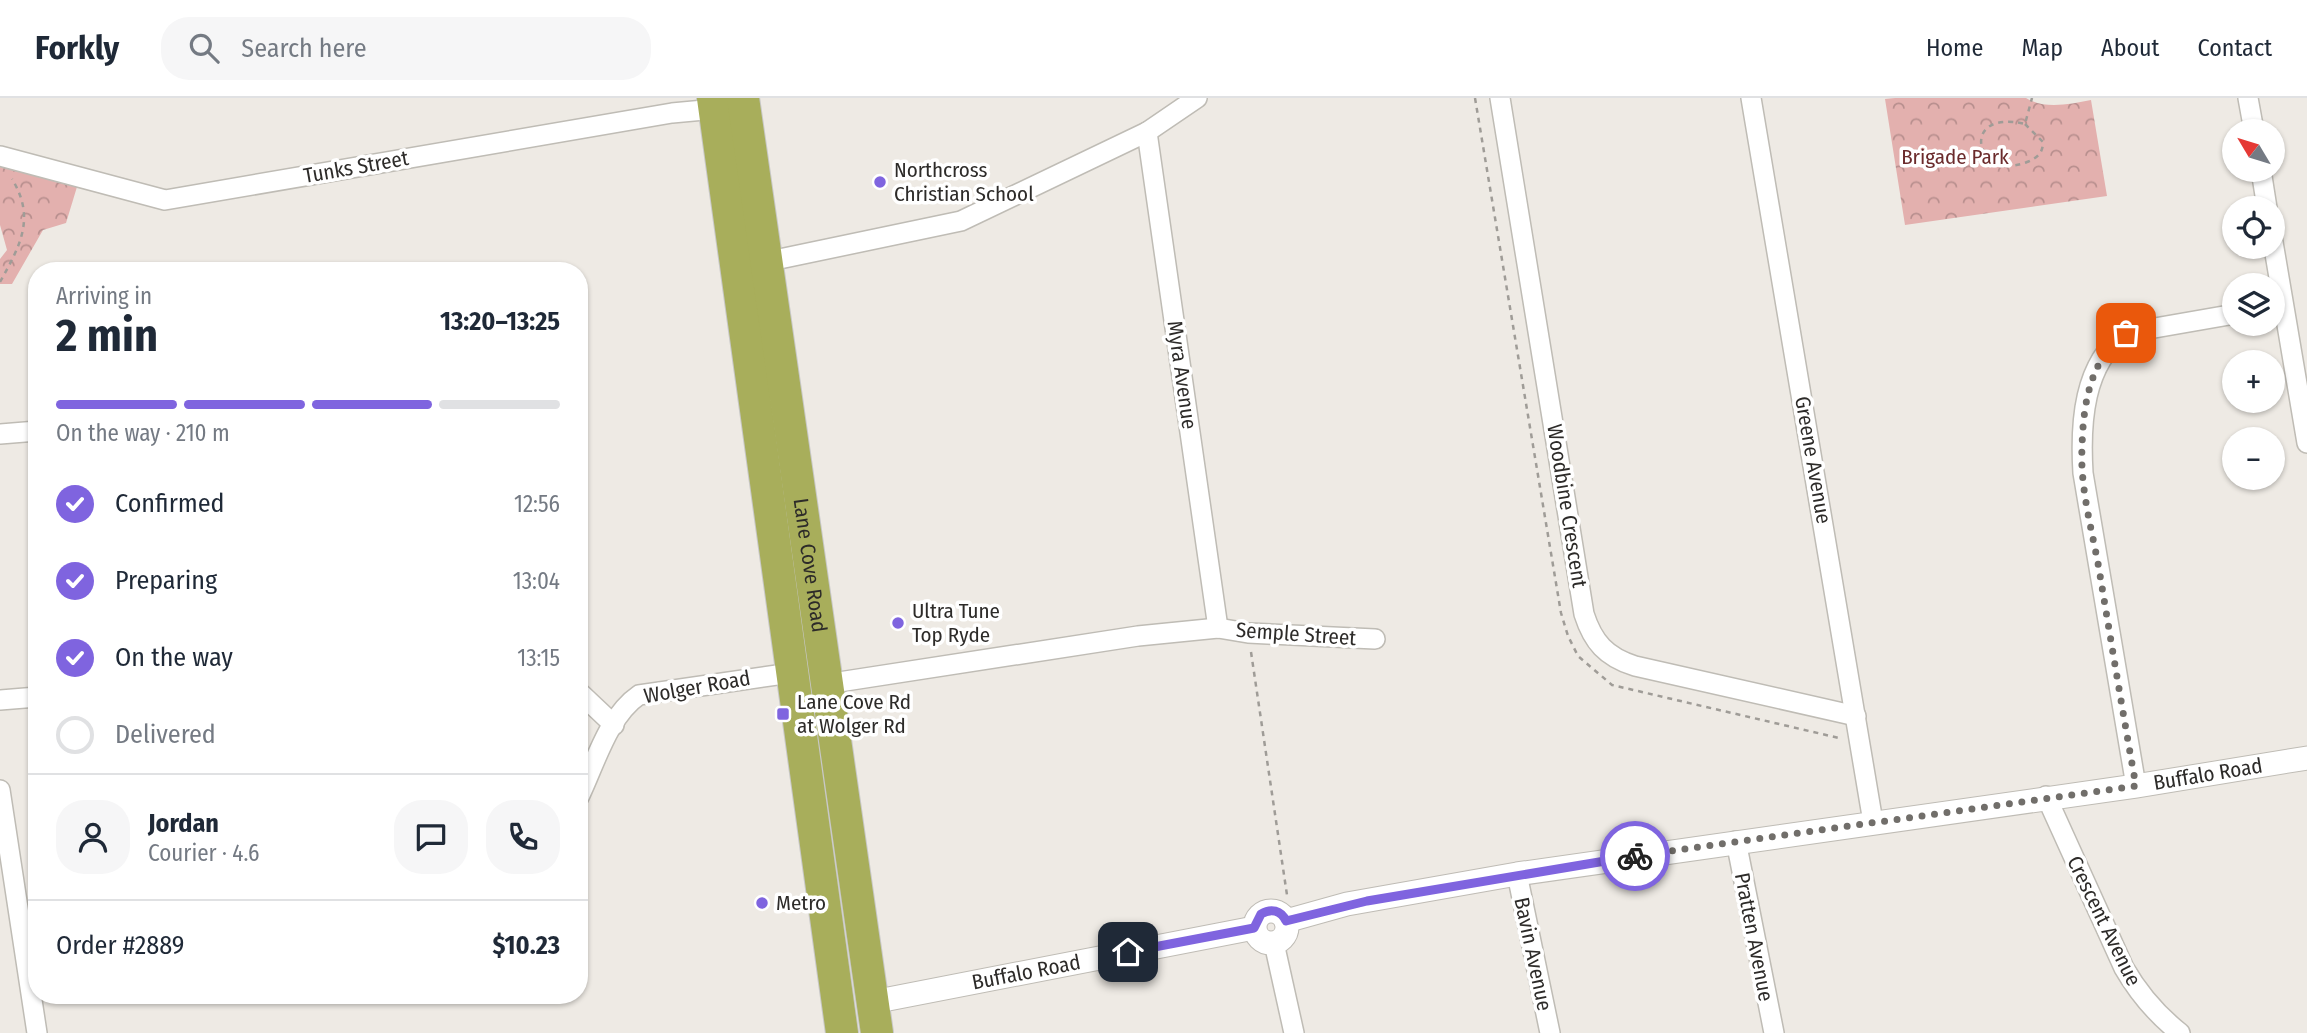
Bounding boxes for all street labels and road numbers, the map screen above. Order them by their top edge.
street label: Tunks Street [301,145,411,189]
street label: Myra Avenue [1162,319,1202,431]
street label: Greene Avenue [1789,394,1837,526]
street label: Woodbine Crescent [1541,422,1593,590]
street label: Lane Cove Road [788,496,832,634]
street label: Semple Street [1235,617,1357,651]
street label: Wolger Road [642,665,752,709]
street label: Buffalo Road [2151,753,2264,796]
street label: Crescent Avenue [2061,852,2147,990]
street label: Pratten Avenue [1729,870,1779,1004]
street label: Bavin Avenue [1508,895,1558,1013]
street label: Buffalo Road [970,949,1083,996]

